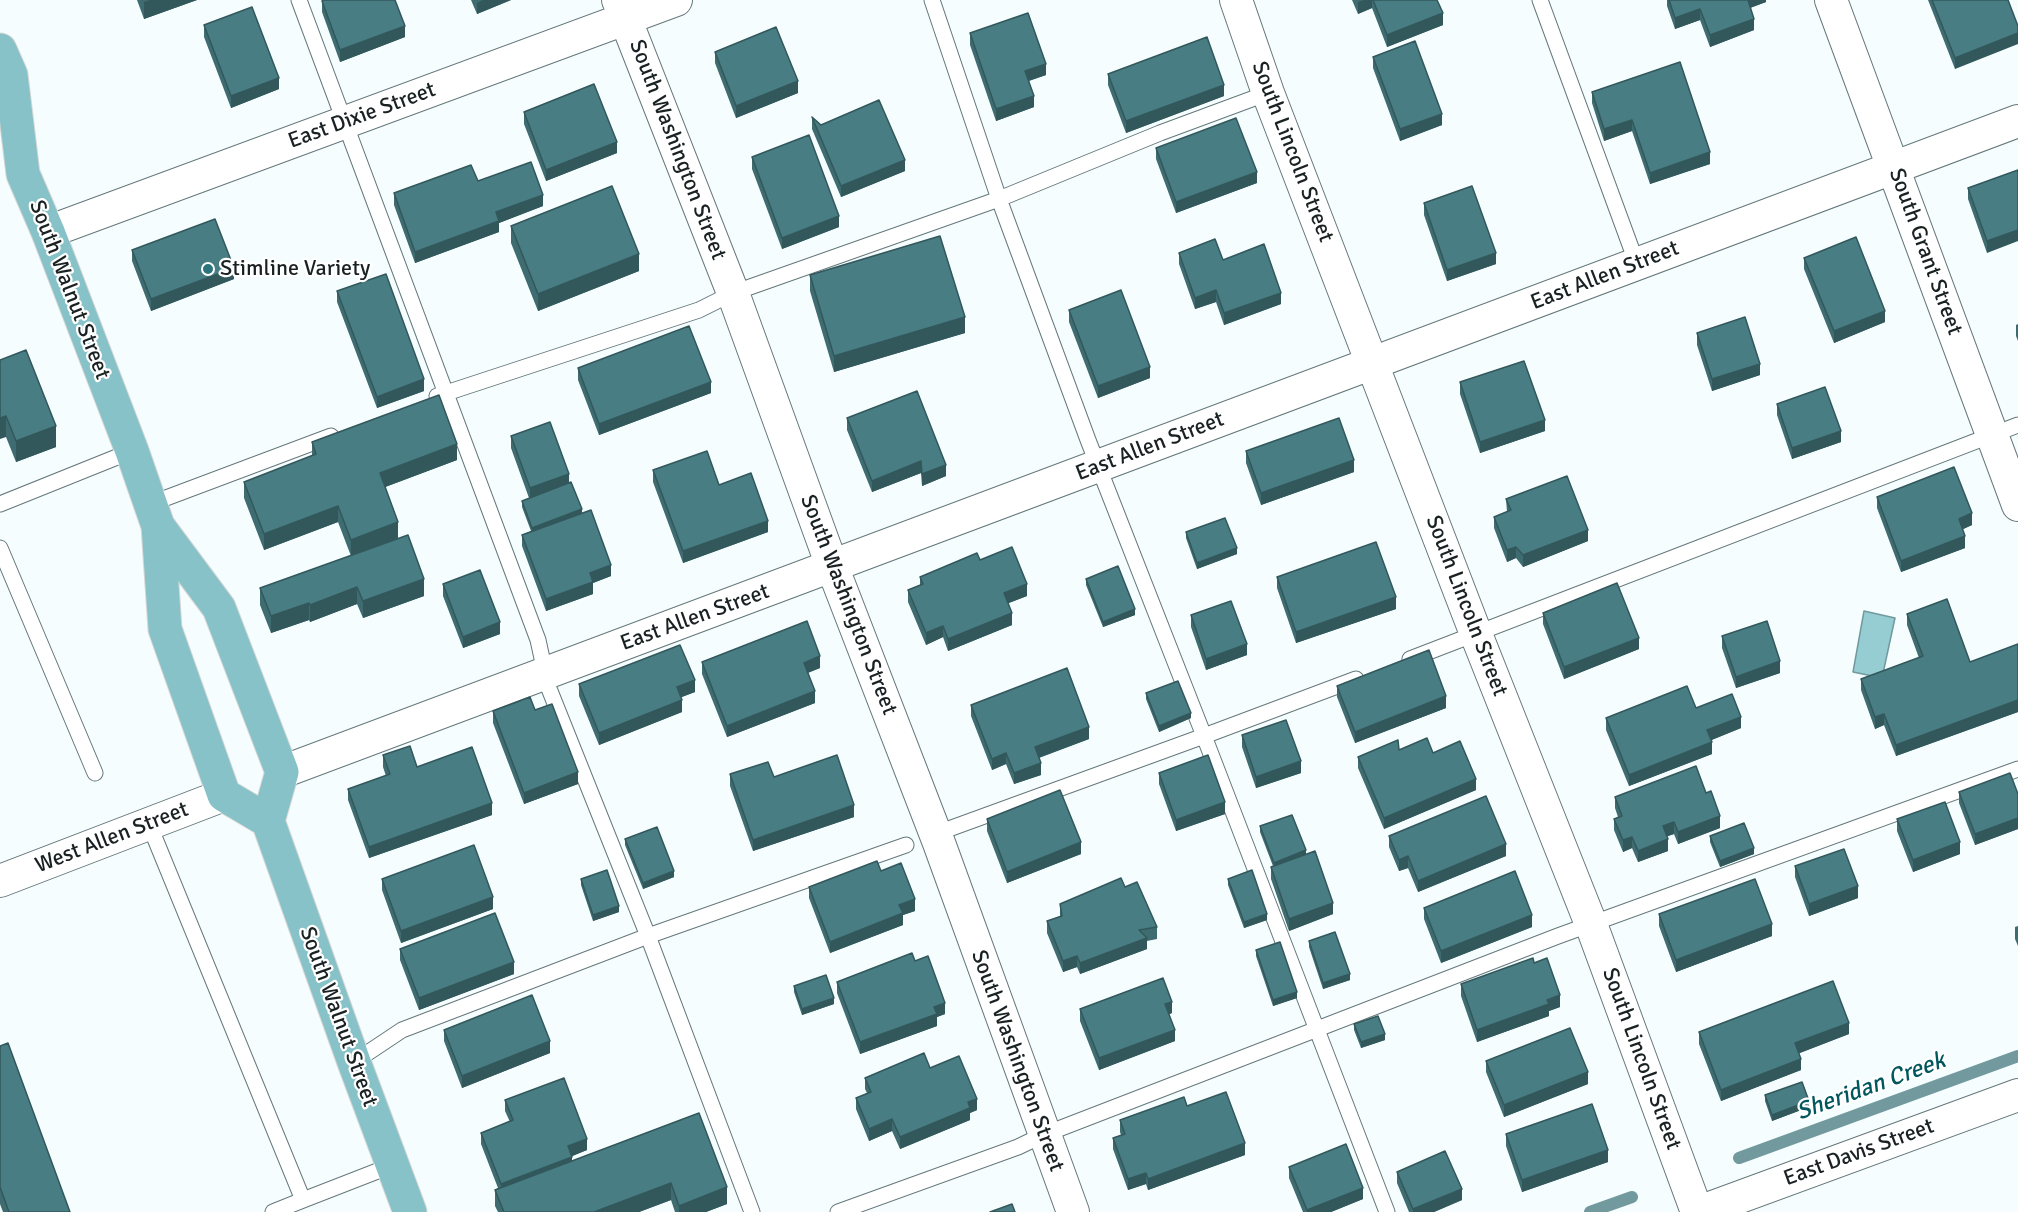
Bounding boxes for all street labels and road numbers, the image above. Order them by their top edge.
street label: South Washington Street [623,36,731,264]
street label: South Lincoln Street [1245,58,1339,246]
street label: East Dixie Street [285,77,439,155]
street label: South Grant Street [1883,165,1967,339]
street label: South Walnut Street [23,197,115,383]
street label: East Allen Street [1527,236,1683,316]
street label: East Allen Street [1072,407,1228,487]
street label: South Washington Street [794,491,902,719]
street label: South Lincoln Street [1419,512,1513,700]
street label: East Allen Street [617,579,773,657]
street label: West Allen Street [32,797,192,879]
street label: South Walnut Street [293,923,383,1111]
street label: South Washington Street [965,947,1069,1175]
street label: South Lincoln Street [1596,964,1686,1154]
street label: East Davis Street [1780,1114,1938,1192]

